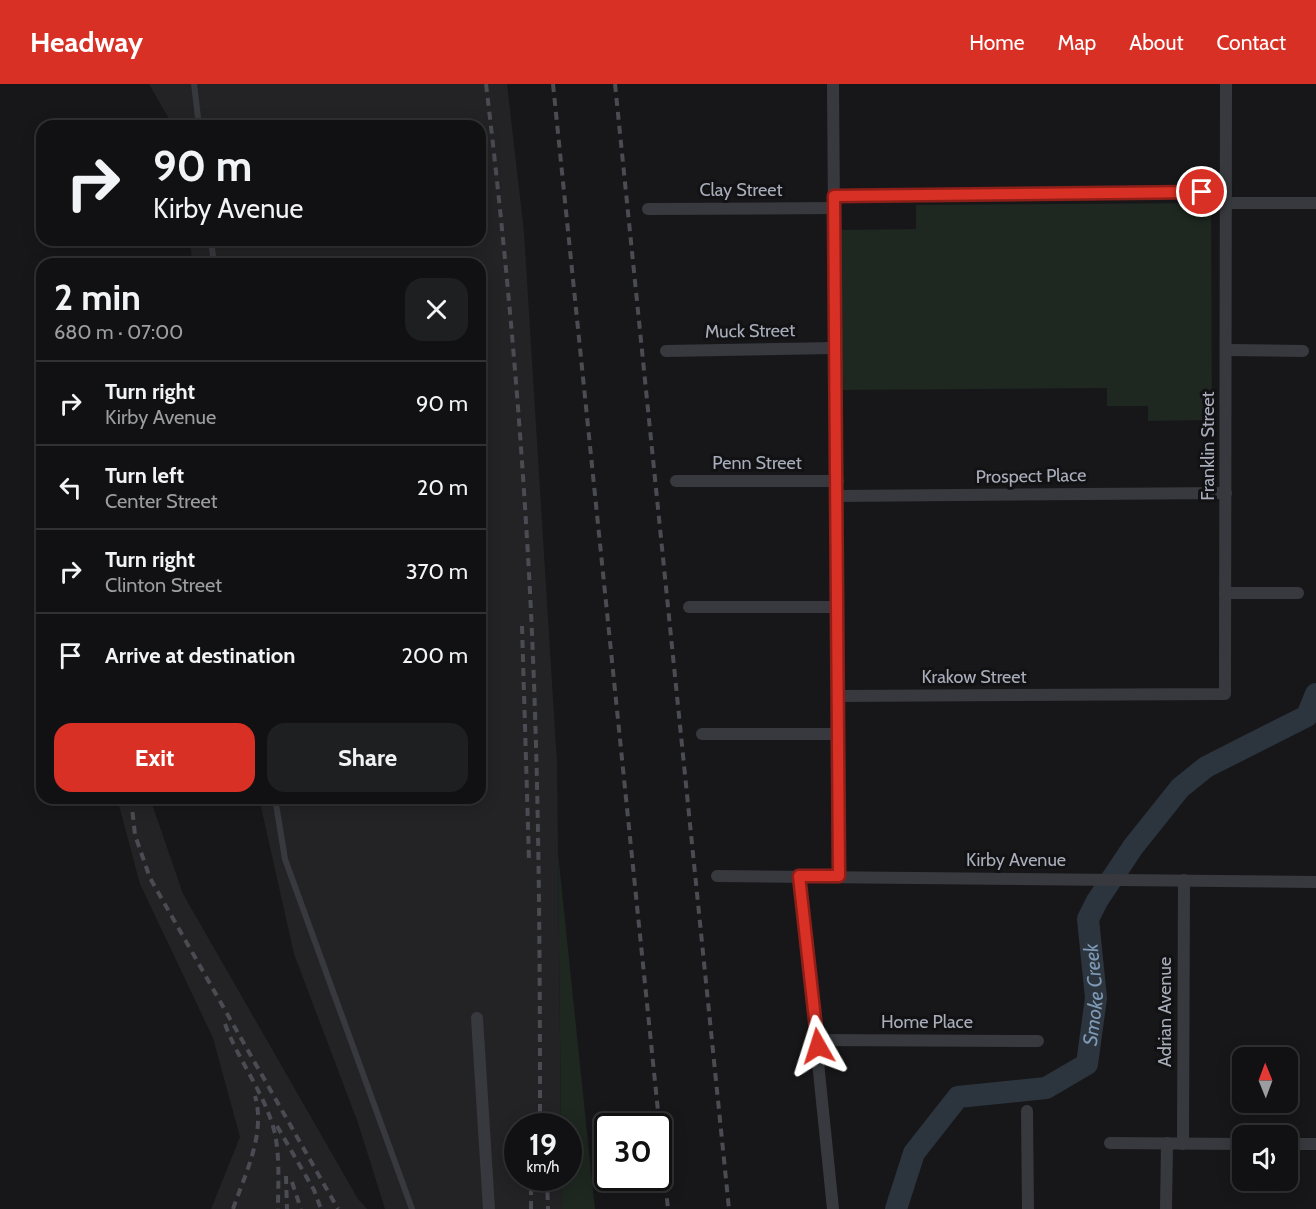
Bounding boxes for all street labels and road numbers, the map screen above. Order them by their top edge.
street label: Clay Street [699,179,783,201]
street label: Muck Street [705,319,795,343]
street label: Franklin Street [1197,391,1219,501]
street label: Penn Street [712,452,802,474]
street label: Prospect Place [975,464,1087,488]
street label: Krakow Street [921,666,1027,688]
street label: Kirby Avenue [966,849,1066,871]
street label: Adrian Avenue [1154,957,1176,1067]
street label: Home Place [881,1011,973,1033]

